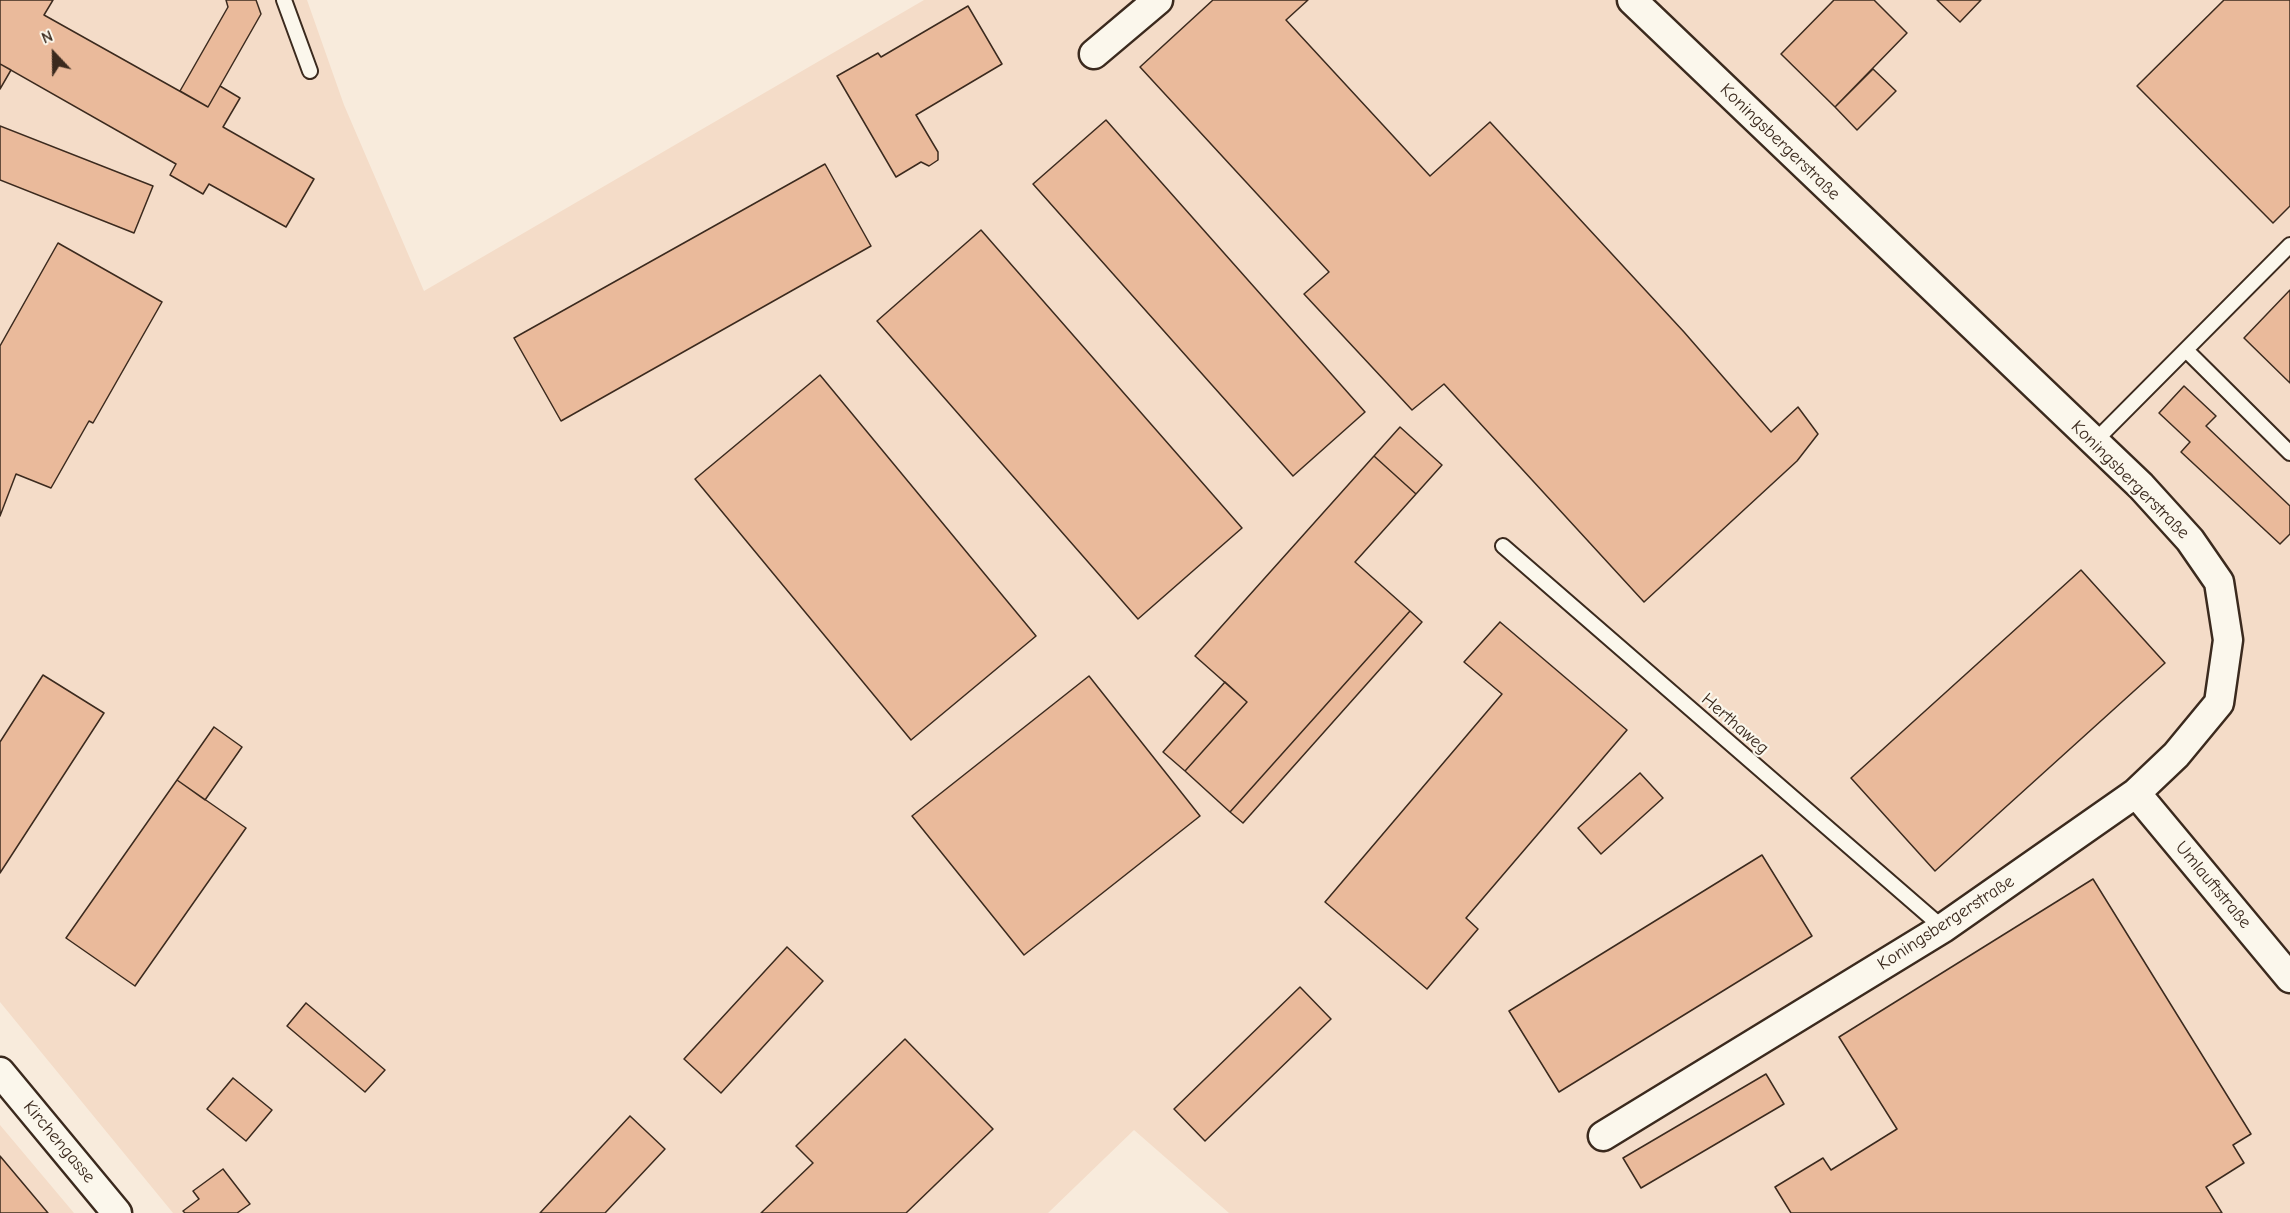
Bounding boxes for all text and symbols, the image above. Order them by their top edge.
north arrow [24,24,84,84]
text: N [39,27,55,48]
street label: Koningsbergerstraße [1715,79,1845,205]
street label: Koningsbergerstraße [2066,416,2194,544]
street label: Herthaweg [1697,689,1773,759]
street label: Umlauftstraße [2170,837,2256,933]
street label: Koningsbergerstraße [1874,871,2018,975]
street label: Kirchengasse [18,1096,100,1188]

